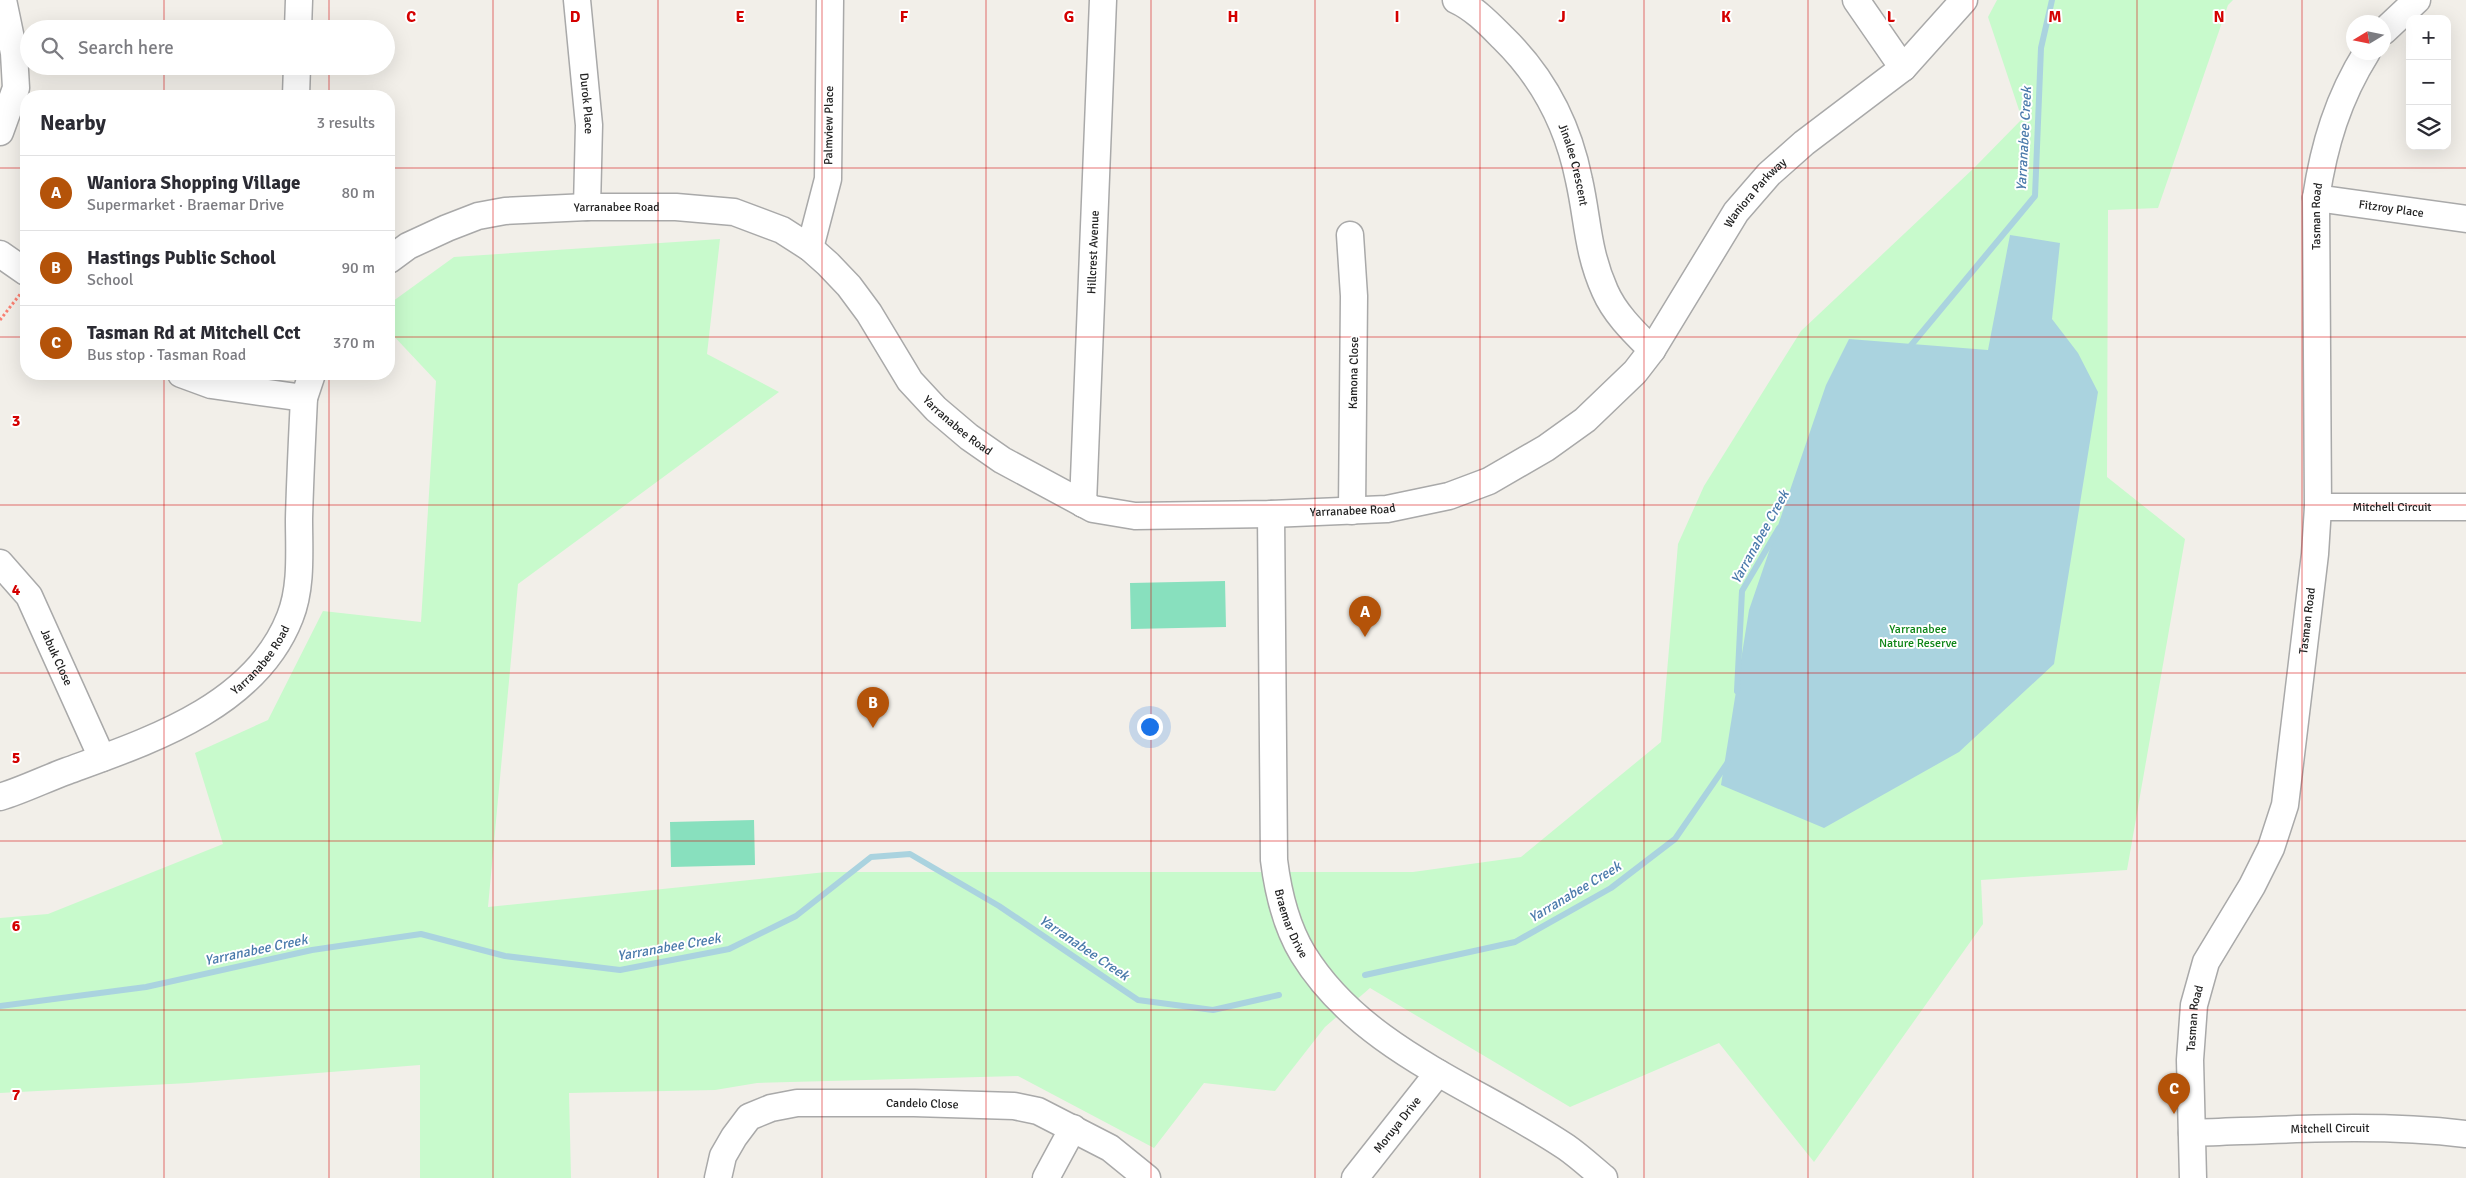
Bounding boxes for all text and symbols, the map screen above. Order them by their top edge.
text: C [406,7,416,27]
text: D [570,7,581,27]
text: E [735,7,745,27]
text: F [900,7,909,27]
text: G [1064,7,1074,27]
text: H [1228,7,1238,27]
text: I [1394,7,1400,27]
text: J [1558,7,1566,27]
text: K [1721,7,1731,27]
text: L [1887,7,1896,27]
text: M [2048,7,2062,27]
text: N [2213,7,2225,27]
north arrow [2346,15,2391,60]
map controls [2406,15,2451,150]
button: + [2406,15,2451,60]
search box [20,20,395,75]
icon: search [38,34,66,62]
text: Search here [78,36,174,60]
button: − [2406,60,2451,105]
street label: Durok Place [577,72,597,134]
water label: Yarranabee Creek [2013,84,2035,192]
street label: Palmview Place [821,86,837,165]
button: layers [2406,105,2451,150]
text: Nearby [40,110,106,136]
text: 3 results [316,113,375,133]
street label: Jinalee Crescent [1555,121,1591,207]
street label: Waniora Parkway [1721,154,1790,231]
text: Waniora Shopping Village [87,171,301,195]
street label: Tasman Road [2308,182,2326,250]
text: A [51,183,61,203]
text: 80 m [341,183,375,203]
text: Supermarket · Braemar Drive [87,195,284,215]
street label: Fitzroy Place [2358,197,2425,221]
street label: Yarranabee Road [573,200,660,215]
street label: Hillcrest Avenue [1084,210,1102,294]
text: Hastings Public School [87,246,276,270]
text: B [51,258,61,278]
text: 90 m [341,258,375,278]
text: School [87,270,133,290]
text: Tasman Rd at Mitchell Cct [87,321,301,345]
text: C [51,333,61,353]
text: 370 m [333,333,375,353]
street label: Kamona Close [1346,337,1362,409]
text: Bus stop · Tasman Road [87,345,246,365]
street label: Yarranabee Road [920,392,995,458]
text: 3 [12,411,20,431]
water label: Yarranabee Creek [1727,485,1794,587]
street label: Yarranabee Road [1309,500,1397,520]
street label: Mitchell Circuit [2352,500,2432,515]
text: 4 [12,580,21,600]
street label: Tasman Road [2296,587,2318,655]
pin: A [1349,596,1381,637]
park label: Yarranabee Nature Reserve [1879,622,1957,651]
street label: Yarranabee Road [228,623,293,698]
street label: Jabuk Close [37,626,76,688]
pin: B [857,687,889,728]
your location [1137,714,1163,740]
text: 5 [12,748,20,768]
water label: Yarranabee Creek [1526,857,1626,926]
street label: Braemar Drive [1271,887,1311,961]
water label: Yarranabee Creek [1036,912,1134,985]
text: 6 [12,916,21,936]
water label: Yarranabee Creek [616,929,724,964]
water label: Yarranabee Creek [203,930,311,969]
street label: Tasman Road [2183,983,2207,1052]
pin: C [2158,1073,2190,1114]
text: 7 [12,1085,21,1105]
street label: Moruya Drive [1370,1093,1424,1156]
street label: Candelo Close [886,1095,959,1112]
street label: Mitchell Circuit [2290,1121,2370,1137]

